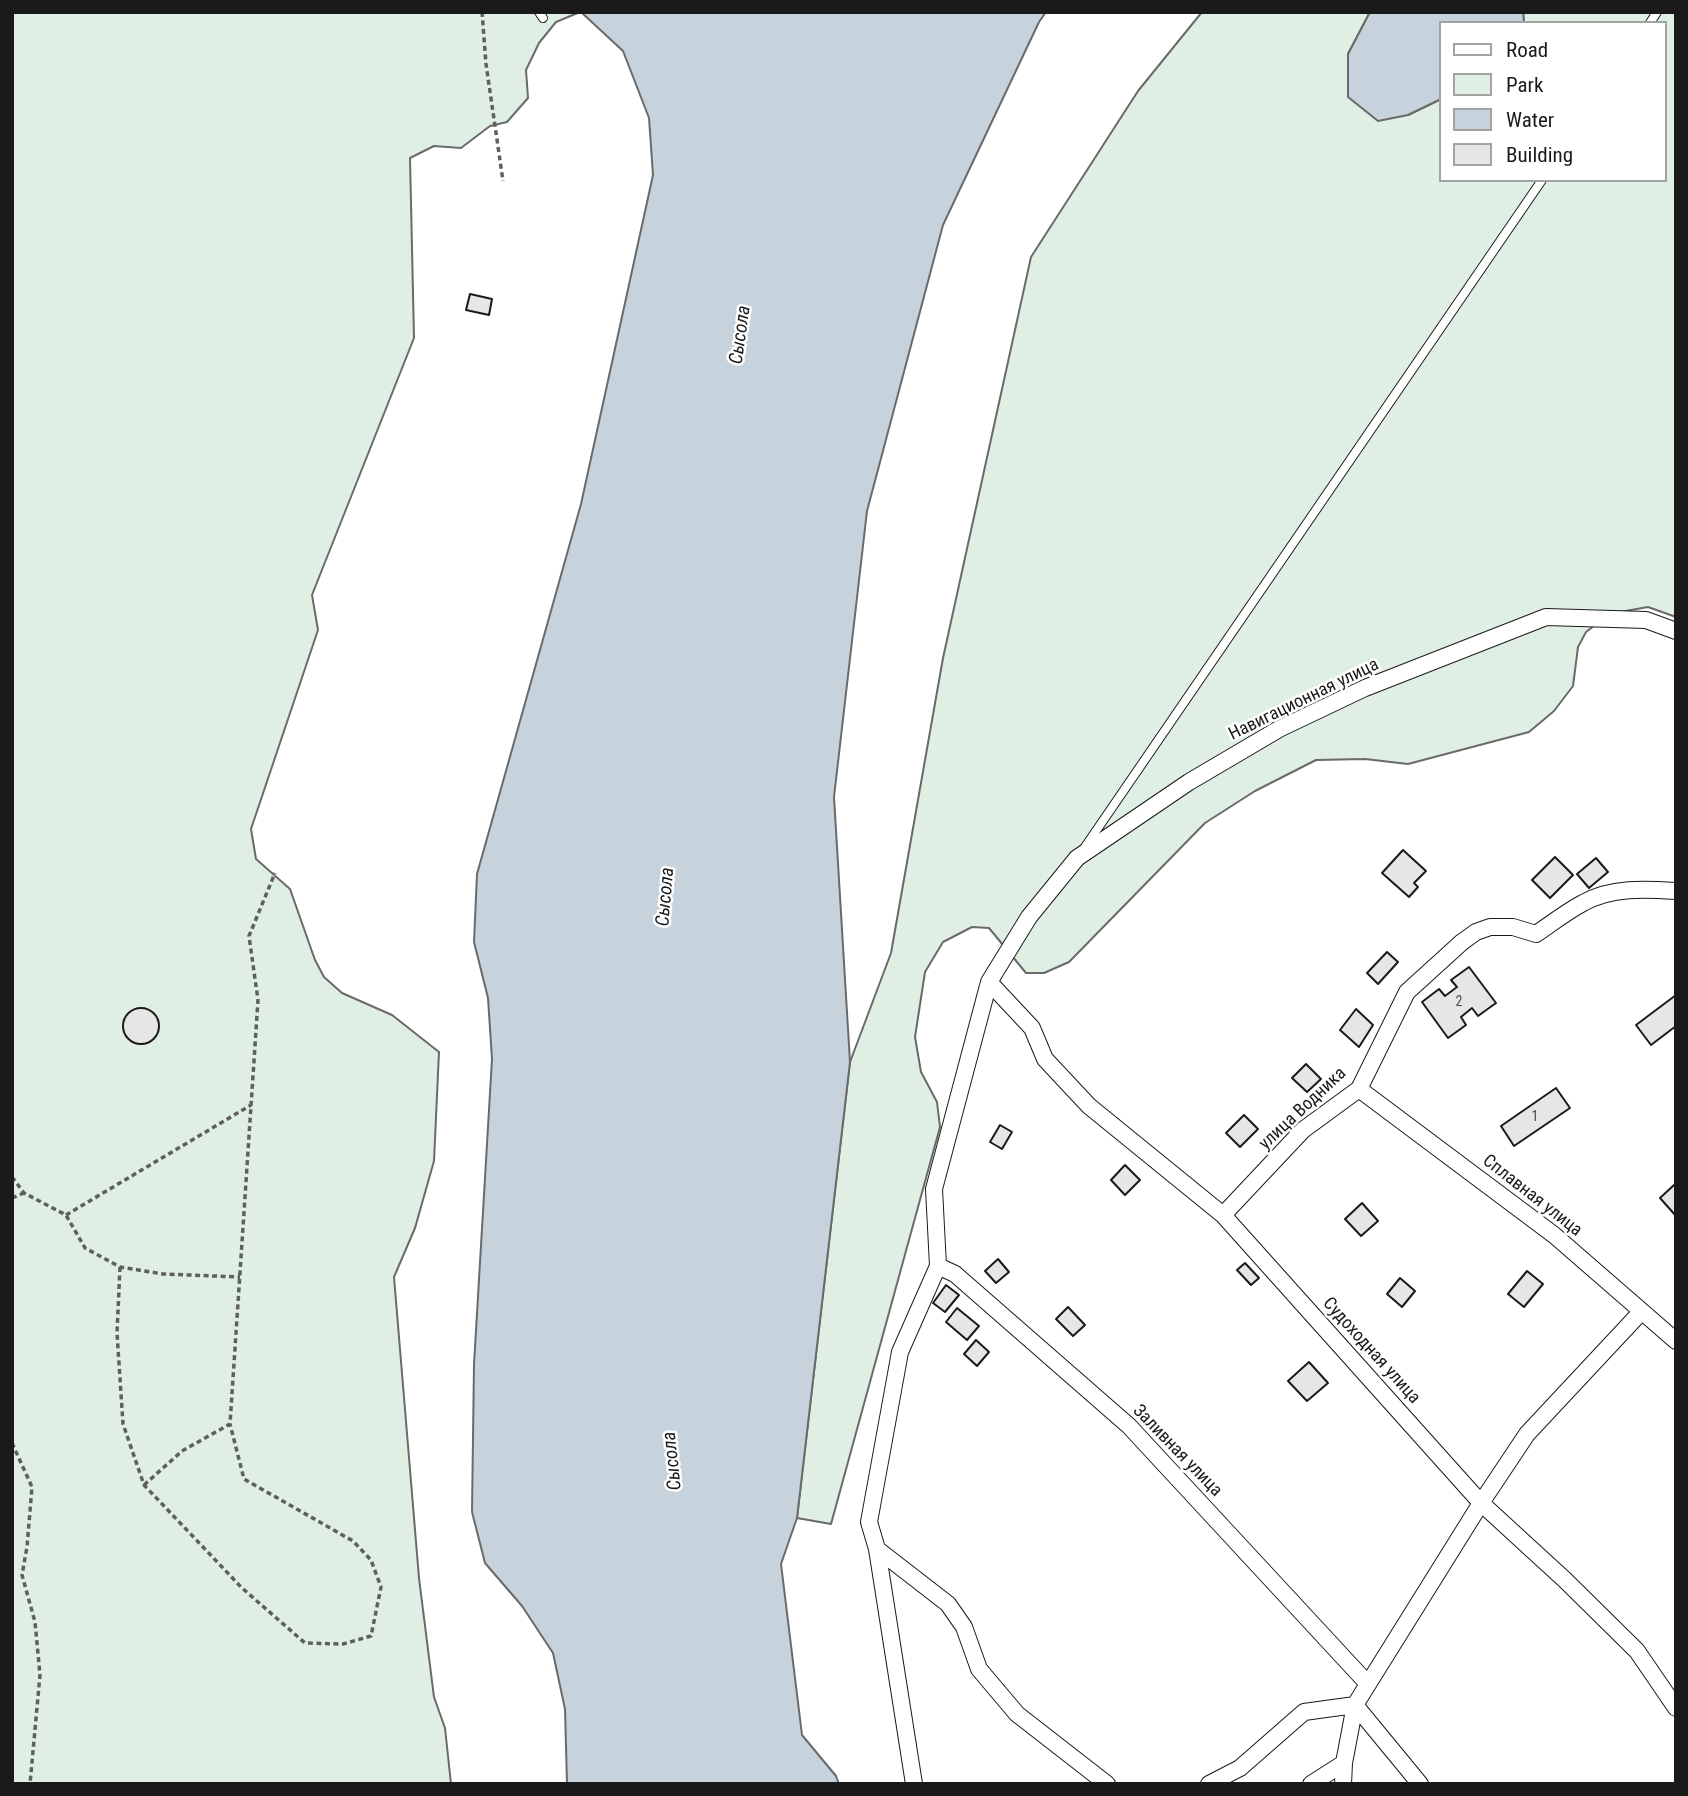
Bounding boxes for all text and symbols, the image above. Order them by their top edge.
legend [1440,21,1667,182]
text: Road [1506,38,1548,62]
text: Park [1506,73,1543,97]
text: Water [1506,108,1554,132]
text: Building [1506,143,1573,167]
water label: Сысола [726,304,756,366]
street label: Навигационная улица [1225,654,1383,746]
water label: Сысола [652,867,680,927]
house number: 2 [1456,994,1462,1010]
street label: улица Водника [1255,1063,1351,1155]
house number: 1 [1532,1109,1538,1125]
street label: Сплавная улица [1478,1150,1586,1242]
street label: Судоходная улица [1318,1293,1424,1409]
street label: Заливная улица [1128,1401,1226,1501]
water label: Сысола [659,1431,687,1491]

